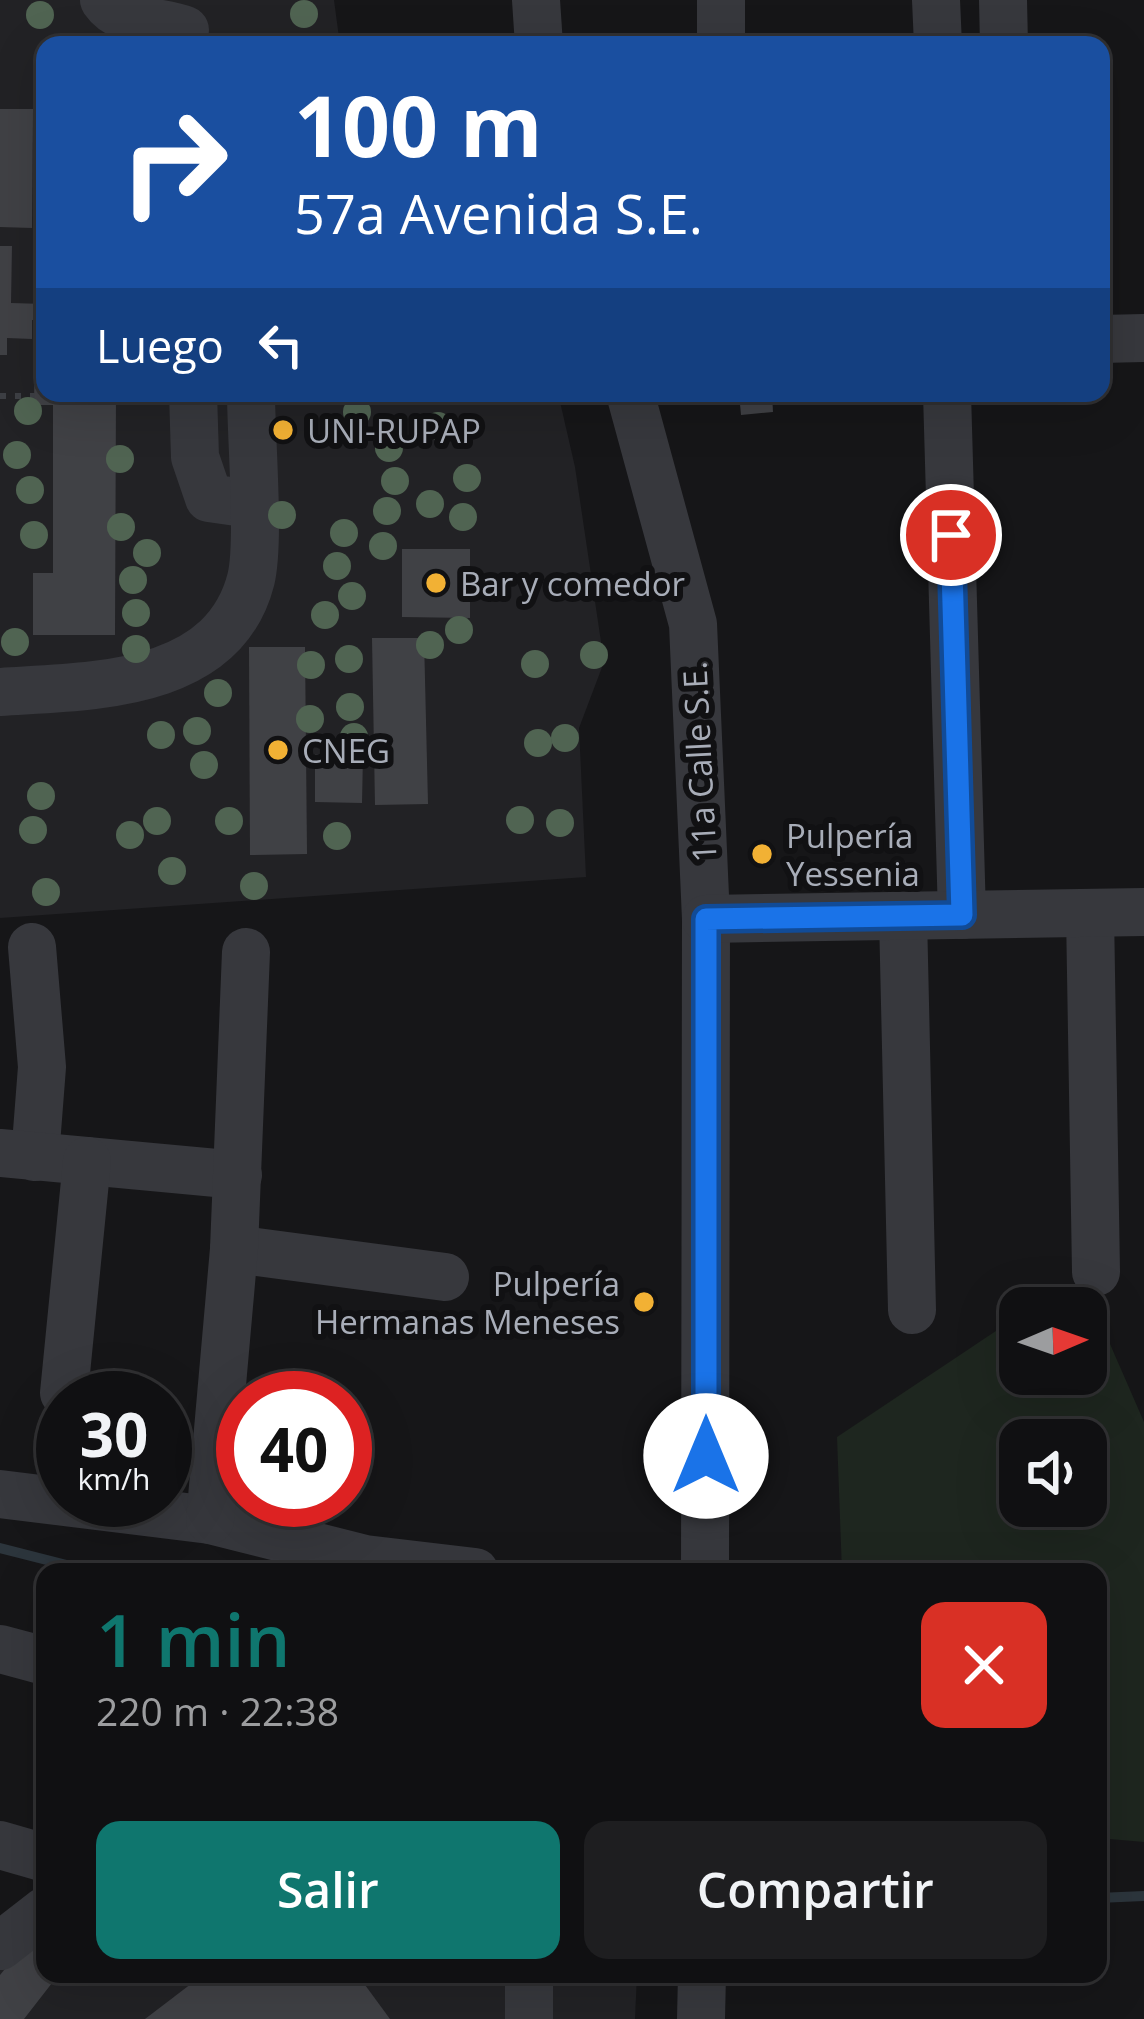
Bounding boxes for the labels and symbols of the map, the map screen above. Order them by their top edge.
place label: UNI-RUPAP [307,408,481,453]
marker: UNI-RUPAP [270,417,296,443]
pin [900,484,1002,586]
place label: Bar y comedor [460,561,685,606]
marker: Bar y comedor [423,570,449,596]
street label: 11a Calle S.E. [671,660,727,864]
place label: CNEG [302,728,390,773]
marker: CNEG [265,737,291,763]
place label: Pulpería Yessenia [786,813,920,896]
marker: Pulpería Yessenia [749,841,775,867]
place label: Pulpería Hermanas Meneses [315,1261,620,1344]
north arrow [999,1287,1107,1395]
marker: Pulpería Hermanas Meneses [631,1289,657,1315]
speed limit sign: 40 [216,1371,372,1527]
position arrow [643,1393,769,1519]

